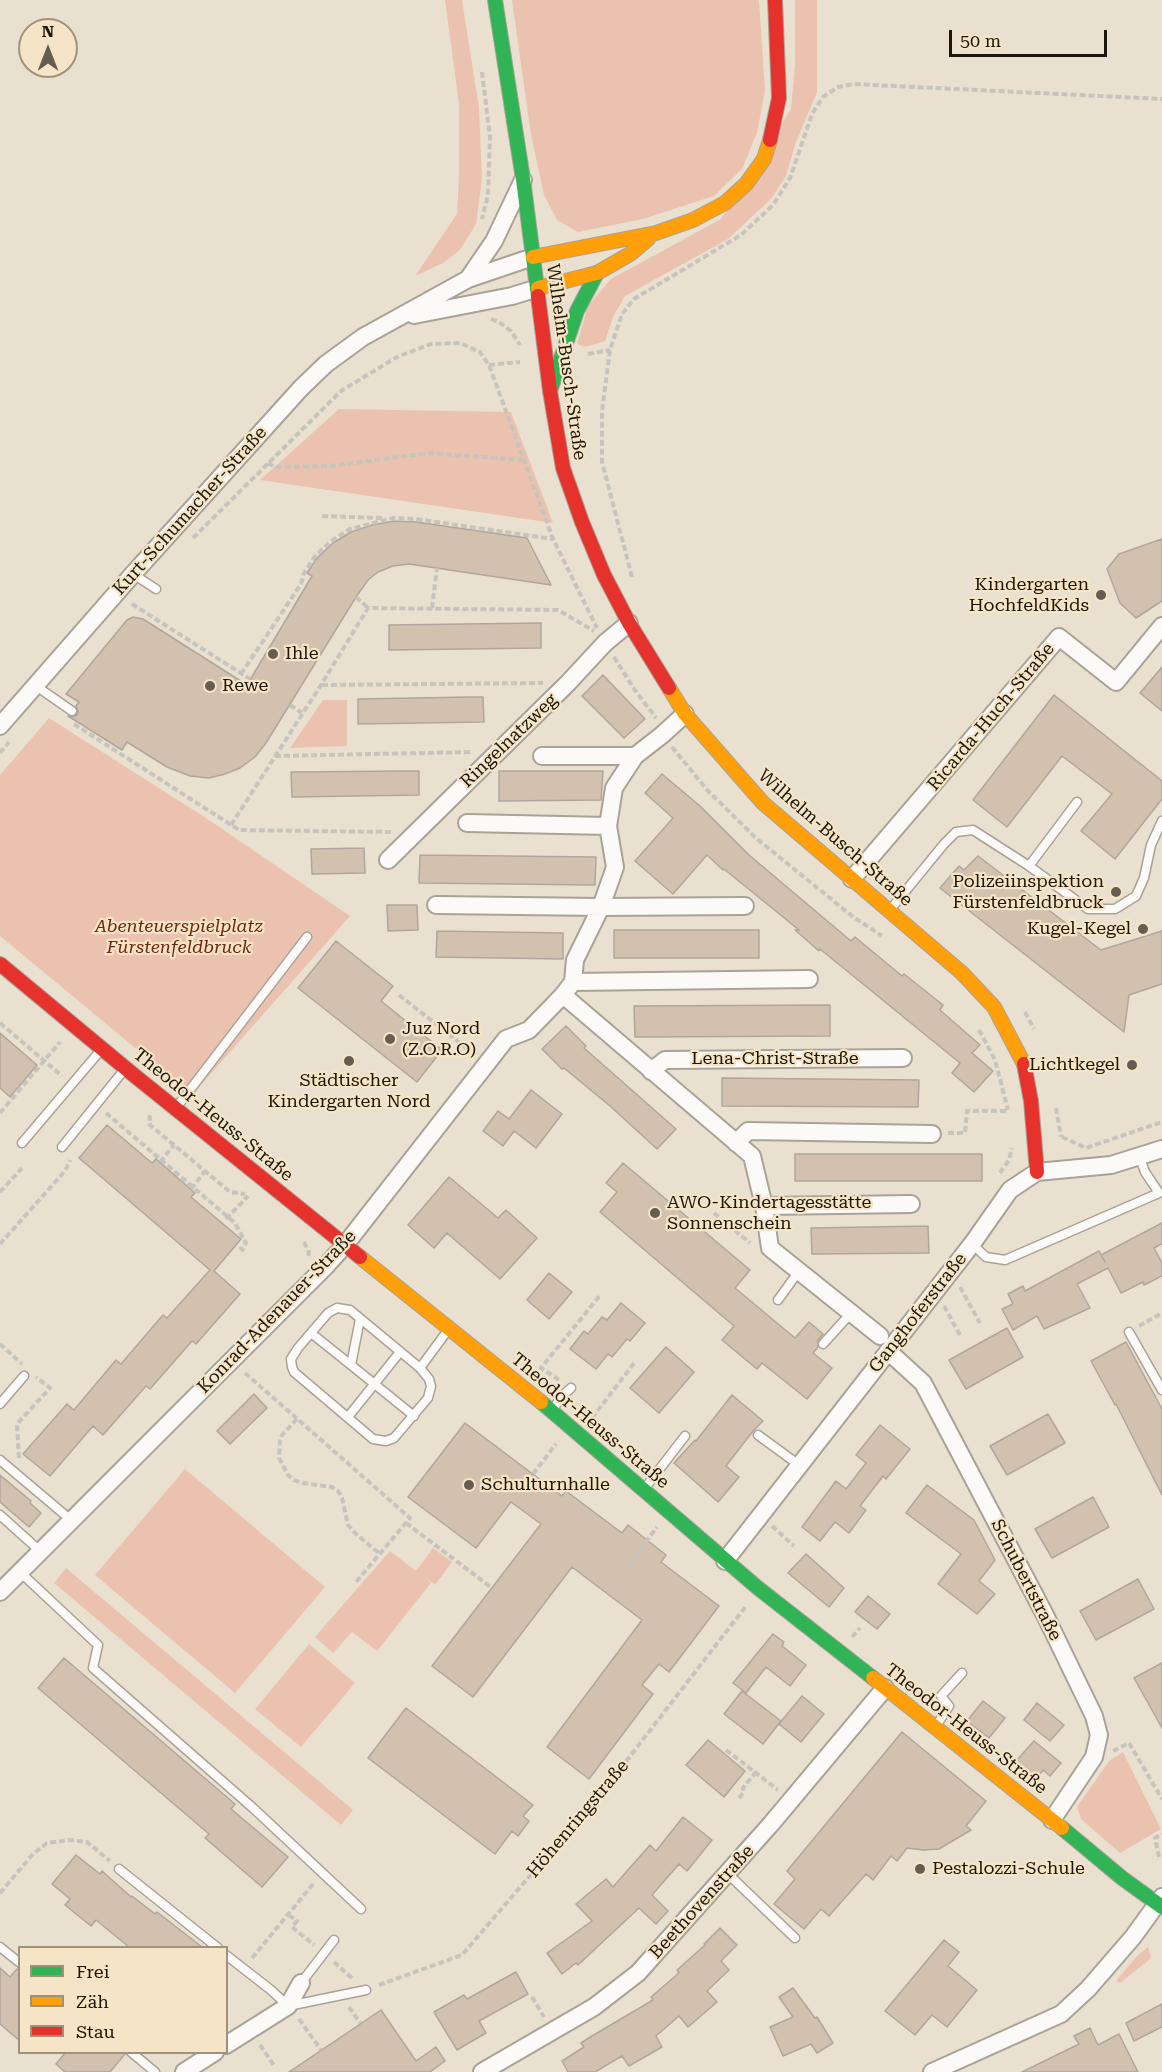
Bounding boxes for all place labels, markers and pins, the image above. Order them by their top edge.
place label: Kindergarten HochfeldKids [969,574,1089,616]
marker: Kindergarten HochfeldKids [1094,588,1108,602]
place label: Ihle [285,643,319,665]
marker: Ihle [266,647,280,661]
place label: Rewe [222,675,268,697]
marker: Rewe [203,679,217,693]
place label: Polizeiinspektion Fürstenfeldbruck [953,871,1104,914]
marker: Polizeiinspektion Fürstenfeldbruck [1109,885,1123,899]
place label: Kugel-Kegel [1027,918,1131,940]
marker: Kugel-Kegel [1136,922,1150,936]
place label: Juz Nord (Z.O.R.O) [402,1018,480,1060]
marker: Juz Nord (Z.O.R.O) [383,1032,397,1046]
marker: Städtischer Kindergarten Nord [342,1054,356,1068]
place label: Lichtkegel [1029,1054,1120,1076]
marker: Lichtkegel [1125,1058,1139,1072]
place label: Städtischer Kindergarten Nord [268,1070,430,1112]
place label: AWO-Kindertagesstätte Sonnenschein [667,1192,871,1234]
marker: AWO-Kindertagesstätte Sonnenschein [648,1206,662,1220]
place label: Schulturnhalle [481,1474,610,1496]
marker: Schulturnhalle [462,1478,476,1492]
place label: Pestalozzi-Schule [932,1858,1085,1880]
marker: Pestalozzi-Schule [913,1862,927,1876]

